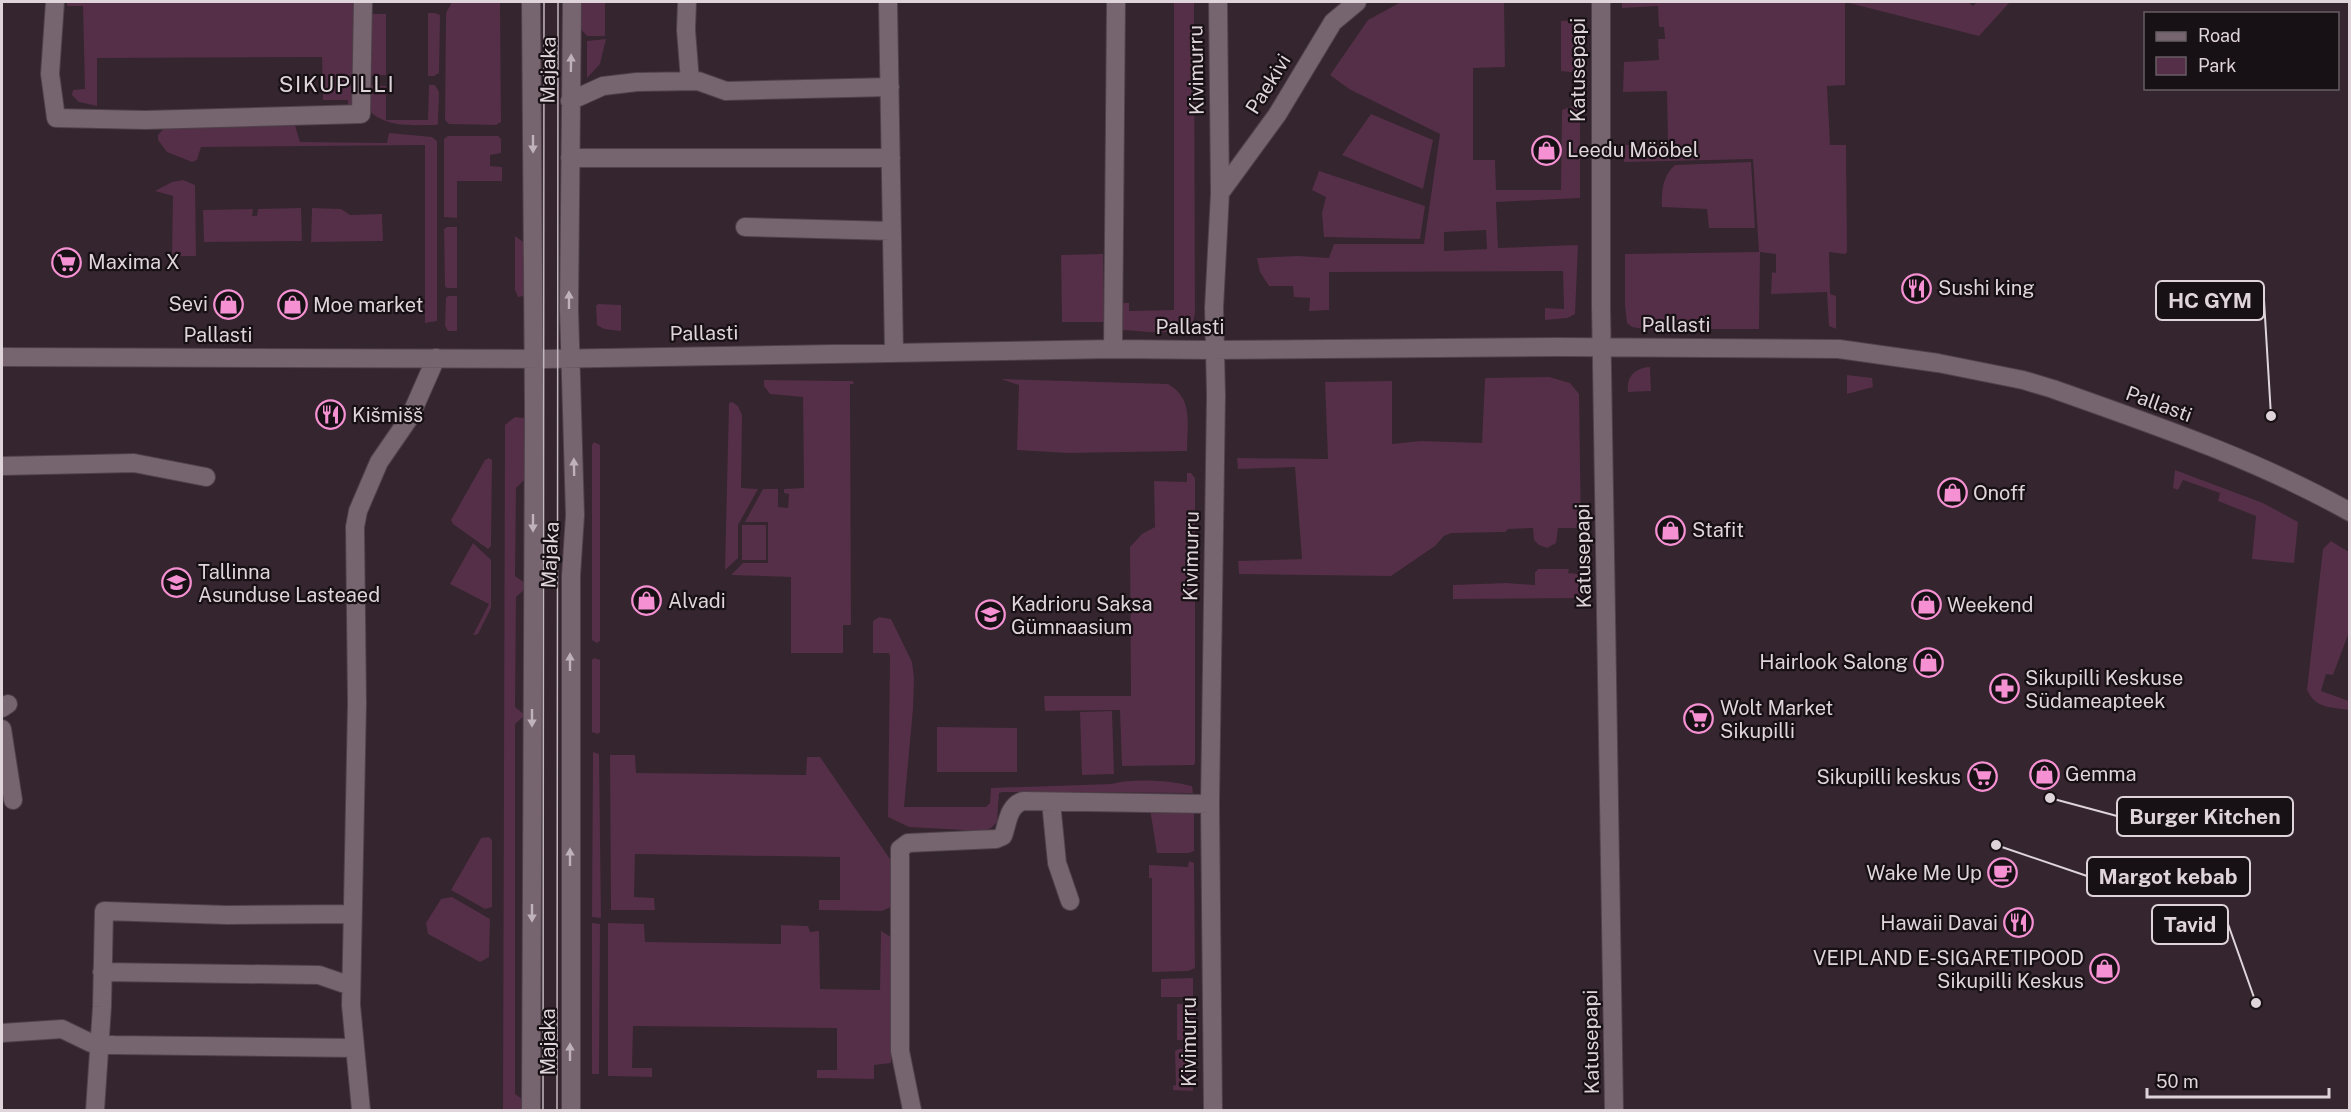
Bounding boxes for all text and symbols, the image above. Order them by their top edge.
legend [2144,12,2339,90]
street label: Katusepapi [1566,18,1590,122]
street label: Kivimurru [1183,25,1209,115]
text: Road [2198,25,2241,46]
street label: Majaka [535,36,561,104]
street label: Paekivi [1240,50,1296,118]
one-way arrow [566,54,576,73]
text: Park [2198,55,2236,76]
district label: SIKUPILLI [279,71,395,97]
one-way arrow [528,134,538,153]
shop icon: Leedu Mööbel [1530,134,1562,166]
place label: Leedu Mööbel [1567,138,1699,162]
supermarket icon: Maxima X [51,246,83,278]
place label: Maxima X [88,250,180,274]
restaurant icon: Sushi king [1901,272,1933,304]
place label: Sushi king [1938,276,2035,300]
callout: HC GYM [2156,281,2264,320]
shop icon: Sevi [213,288,245,320]
text: HC GYM [2168,288,2252,313]
shop icon: Moe market [276,289,308,321]
one-way arrow [564,291,574,310]
place label: Sevi [168,292,208,316]
place label: Moe market [313,293,424,317]
street label: Pallasti [1642,313,1710,337]
street label: Pallasti [1156,315,1224,339]
street label: Pallasti [669,320,739,346]
street label: Pallasti [184,323,252,347]
street label: Pallasti [2123,381,2195,427]
restaurant icon: Kišmišš [315,399,347,431]
place label: Kišmišš [352,403,423,427]
one-way arrow [569,458,579,477]
shop icon: Onoff [1936,477,1968,509]
place label: Onoff [1973,481,2025,505]
street label: Katusepapi [1570,504,1596,608]
street label: Kivimurru [1178,511,1204,601]
one-way arrow [528,513,538,532]
shop icon: Stafit [1655,514,1687,546]
place label: Stafit [1692,518,1744,542]
street label: Majaka [536,521,564,589]
place label: Tallinna Asunduse Lasteaed [198,560,380,607]
school or university icon: Tallinna Asunduse Lasteaed [161,567,193,599]
shop icon: Alvadi [631,585,663,617]
place label: Alvadi [668,589,726,613]
shop icon: Weekend [1910,589,1942,621]
place label: Kadrioru Saksa Gümnaasium [1011,592,1153,639]
place label: Weekend [1947,593,2033,617]
school or university icon: Kadrioru Saksa Gümnaasium [974,599,1006,631]
shop icon: Hairlook Salong [1913,646,1945,678]
place label: Hairlook Salong [1759,650,1908,674]
one-way arrow [565,653,575,672]
place label: Sikupilli Keskuse Südameapteek [2025,666,2183,713]
pharmacy icon: Sikupilli Keskuse Südameapteek [1988,673,2020,705]
place label: Wolt Market Sikupilli [1720,696,1833,743]
supermarket icon: Wolt Market Sikupilli [1683,703,1715,735]
one-way arrow [527,708,537,727]
shop icon: Gemma [2028,758,2060,790]
supermarket icon: Sikupilli keskus [1966,761,1998,793]
place label: Gemma [2065,762,2137,786]
place label: Sikupilli keskus [1816,765,1961,789]
callout: Burger Kitchen [2117,797,2293,836]
text: Burger Kitchen [2129,804,2281,829]
one-way arrow [565,848,575,867]
cafe icon: Wake Me Up [1987,857,2019,889]
callout: Margot kebab [2087,857,2250,896]
place label: Wake Me Up [1866,861,1982,885]
text: Margot kebab [2099,864,2237,889]
one-way arrow [527,903,537,922]
callout: Tavid [2152,905,2228,944]
restaurant icon: Hawaii Davai [2003,907,2035,939]
place label: Hawaii Davai [1880,911,1998,935]
text: Tavid [2164,912,2216,937]
place label: VEIPLAND E-SIGARETIPOOD Sikupilli Keskus [1813,946,2084,993]
shop icon: VEIPLAND E-SIGARETIPOOD Sikupilli Keskus [2089,953,2121,985]
street label: Katusepapi [1578,990,1604,1094]
street label: Kivimurru [1177,997,1201,1087]
street label: Majaka [536,1008,560,1076]
one-way arrow [566,1043,575,1062]
scale bar [2147,1061,2328,1099]
text: 50 m [2156,1071,2199,1092]

